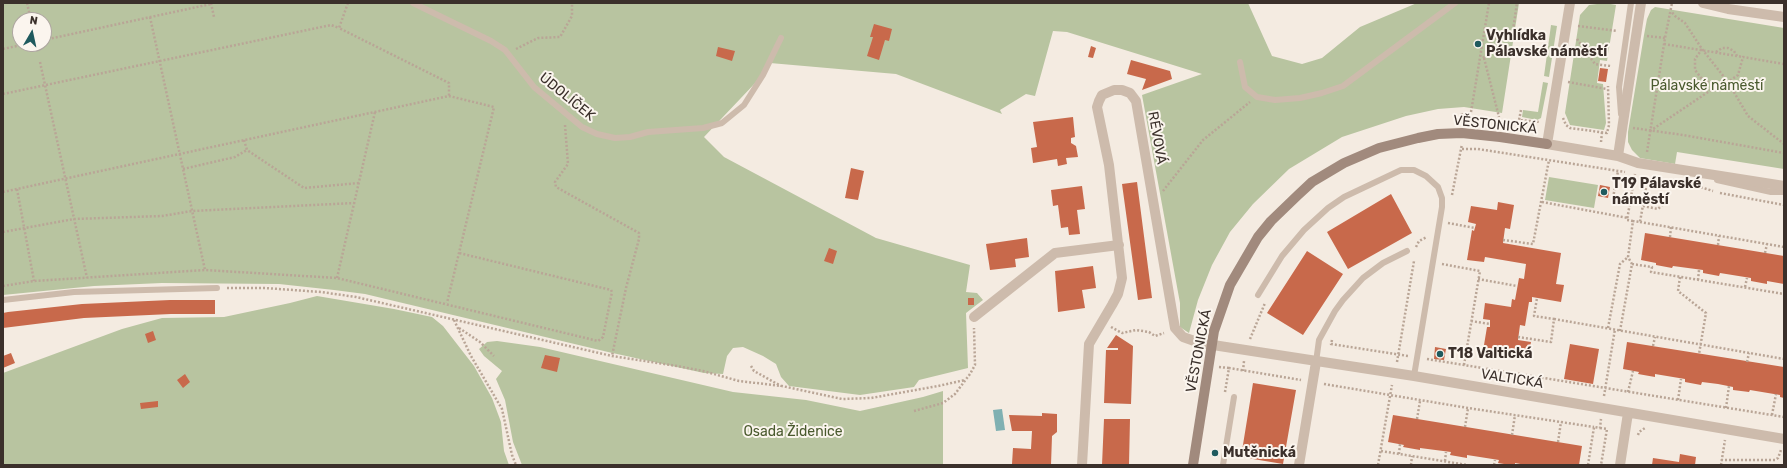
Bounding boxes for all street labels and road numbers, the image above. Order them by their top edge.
street label: ÚDOLÍČEK [536,69,598,125]
street label: RÉVOVÁ [1144,110,1170,166]
street label: VĚSTONICKÁ [1452,112,1538,138]
street label: VĚSTONICKÁ [1183,308,1215,394]
street label: VALTICKÁ [1480,366,1544,392]

